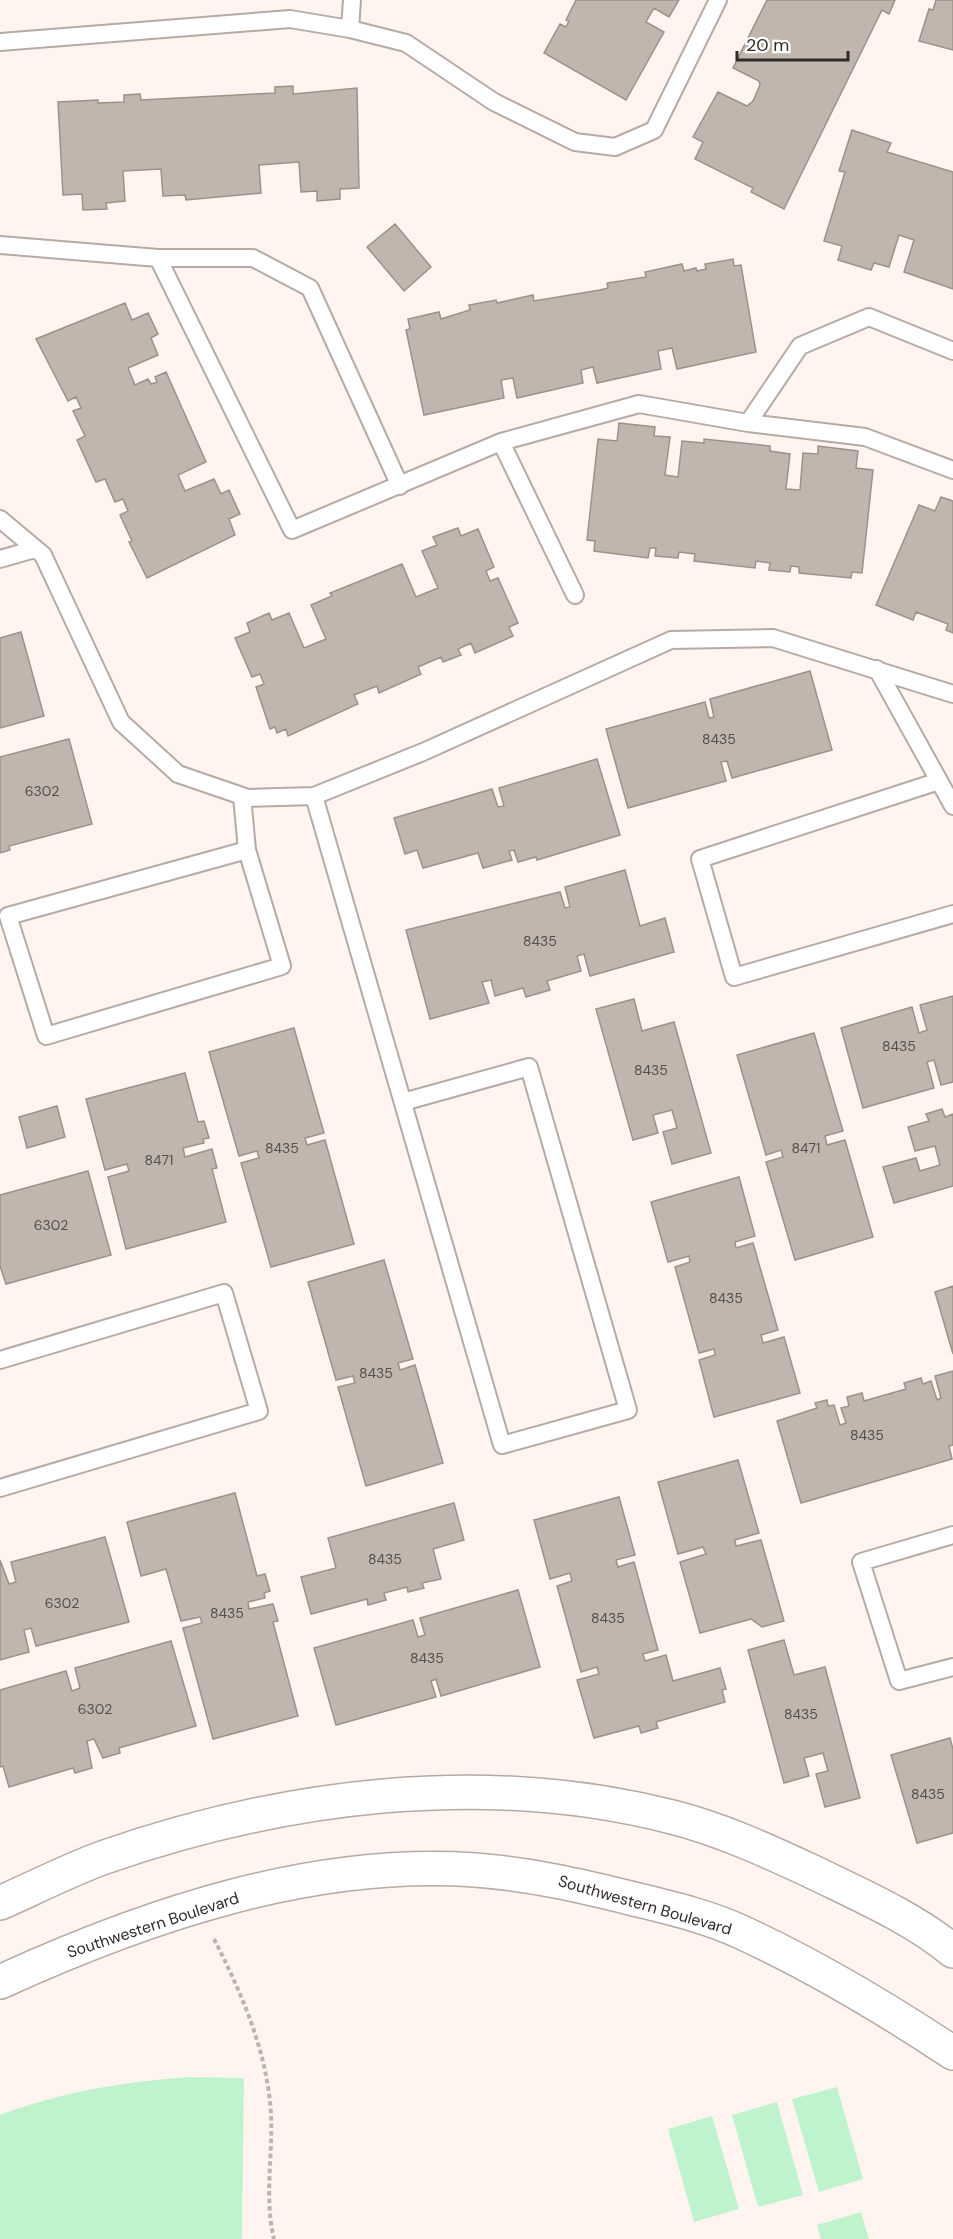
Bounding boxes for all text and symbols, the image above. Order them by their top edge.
scale bar [737,24,848,62]
text: 20 m [746,33,789,57]
house number: 8435 [702,730,736,748]
house number: 6302 [25,782,59,800]
house number: 8435 [523,932,557,950]
house number: 8435 [882,1037,916,1055]
house number: 8435 [634,1061,668,1079]
house number: 8435 [265,1139,299,1157]
house number: 8471 [792,1139,820,1157]
house number: 8471 [145,1151,173,1169]
house number: 6302 [34,1216,68,1234]
house number: 8435 [709,1289,743,1307]
house number: 8435 [359,1364,393,1382]
house number: 8435 [850,1426,884,1444]
house number: 8435 [368,1550,402,1568]
house number: 6302 [45,1594,79,1612]
house number: 8435 [210,1604,244,1622]
house number: 8435 [591,1609,625,1627]
house number: 8435 [410,1649,444,1667]
house number: 6302 [78,1700,112,1718]
house number: 8435 [784,1705,818,1723]
house number: 8435 [911,1785,945,1803]
street label: Southwestern Boulevard [556,1870,734,1940]
street label: Southwestern Boulevard [64,1887,242,1963]

